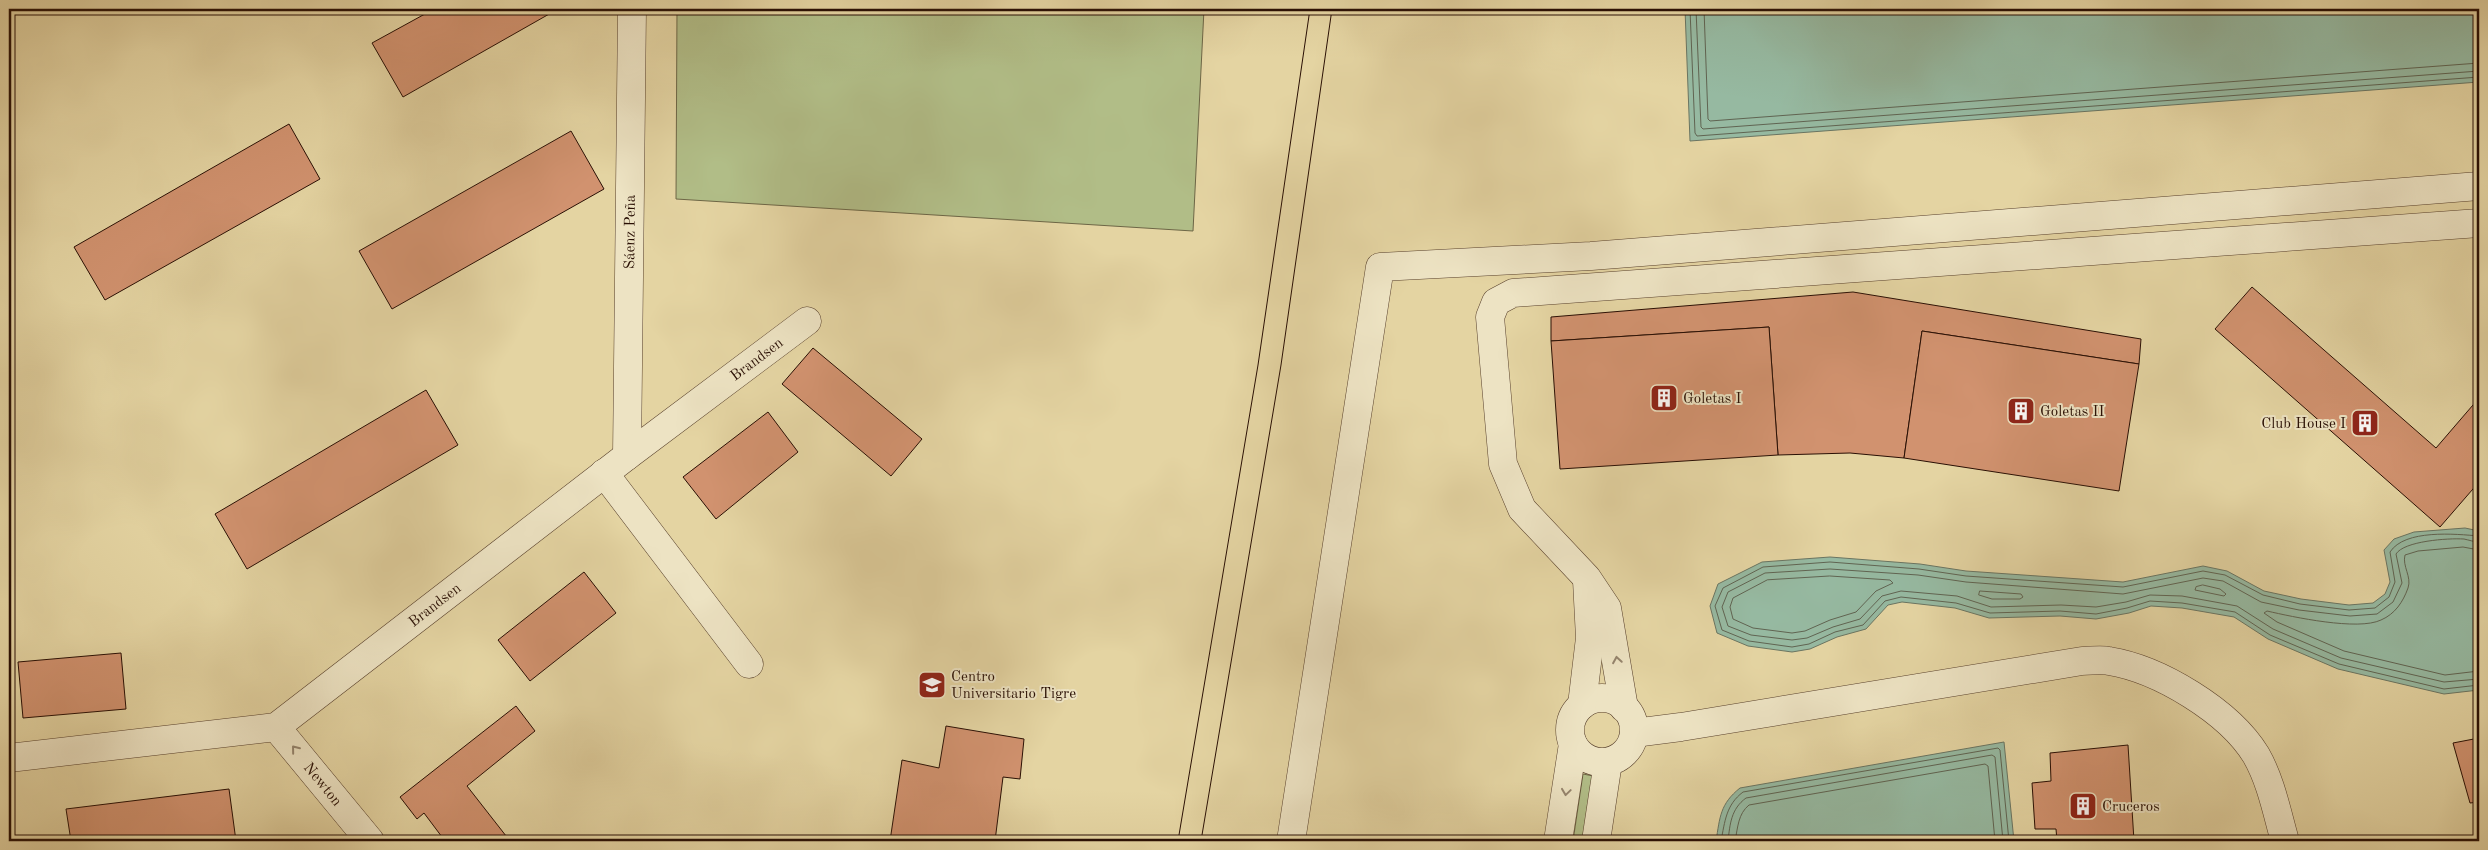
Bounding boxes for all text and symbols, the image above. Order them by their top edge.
street label: Sáenz Peña [623,194,639,269]
street label: Brandsen [728,336,786,385]
building icon: Goletas I [1649,383,1679,413]
place label: Goletas I [1683,392,1742,407]
building icon: Goletas II [2006,396,2036,426]
place label: Goletas II [2040,405,2104,420]
building icon: Club House I [2350,408,2380,438]
place label: Club House I [2261,417,2346,432]
street label: Brandsen [406,581,464,631]
one-way arrow [1612,655,1622,664]
school or university icon: Centro Universitario Tigre [917,670,947,700]
place label: Centro Universitario Tigre [951,670,1076,702]
one-way arrow [291,746,300,755]
street label: Newton [300,761,344,809]
one-way arrow [1561,788,1572,796]
building icon: Cruceros [2068,791,2098,821]
place label: Cruceros [2102,800,2160,815]

